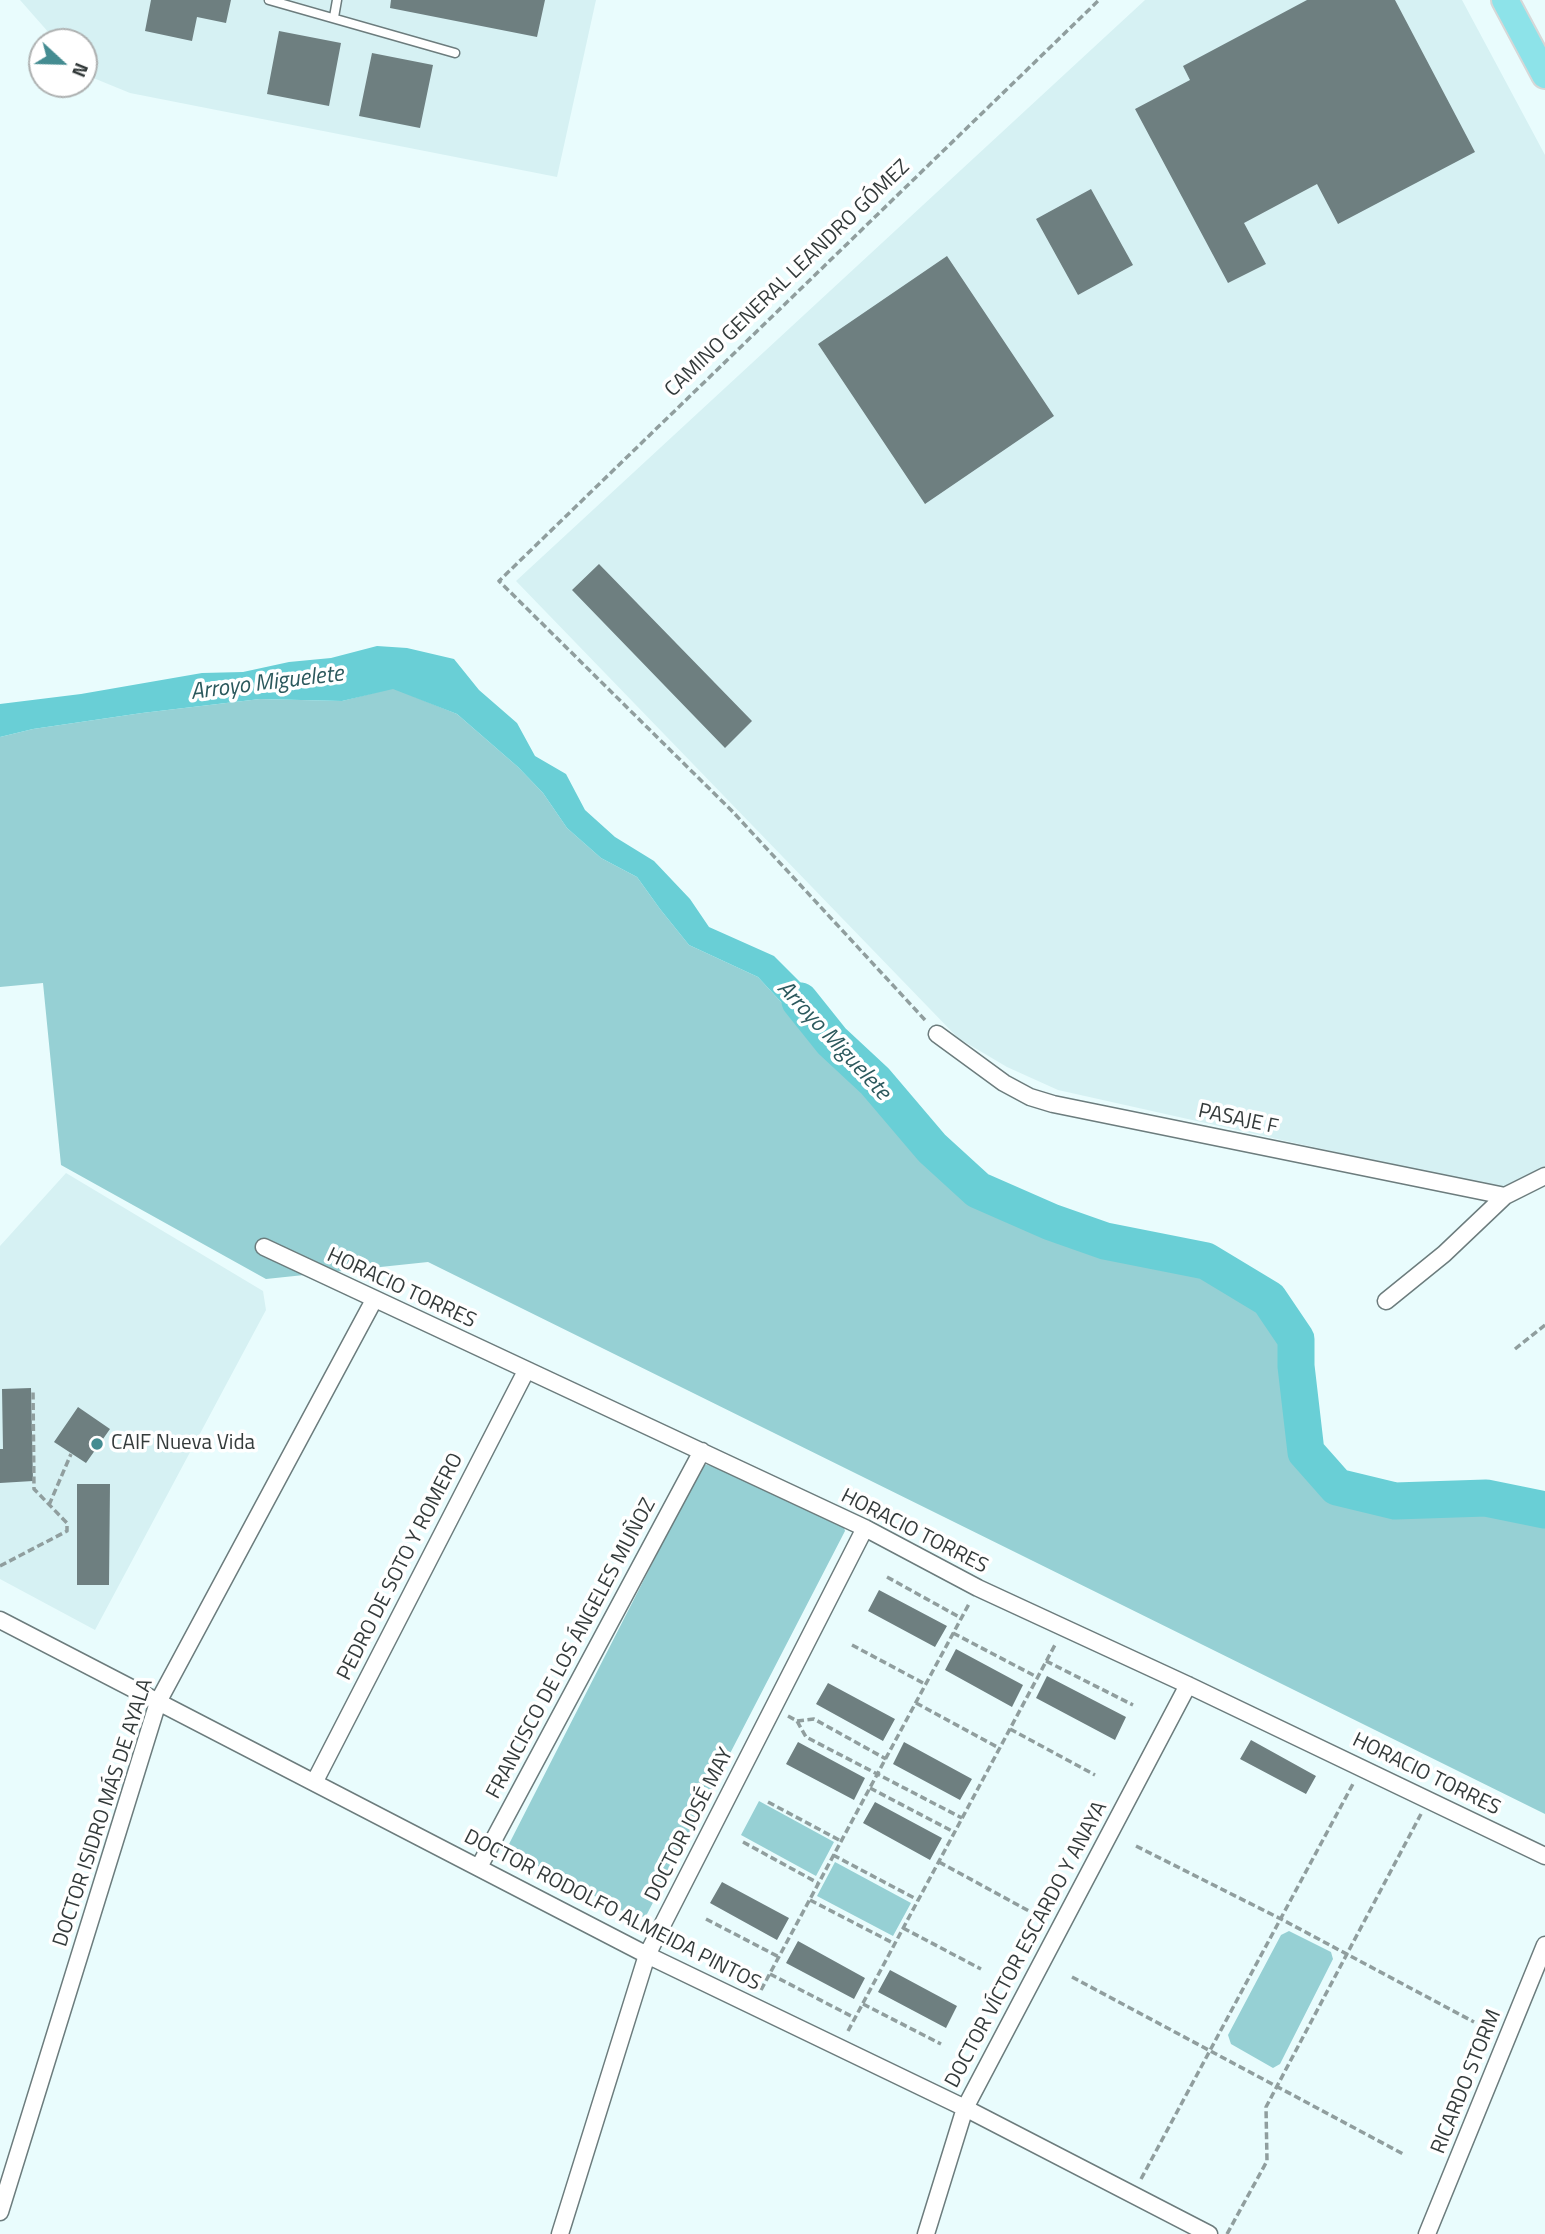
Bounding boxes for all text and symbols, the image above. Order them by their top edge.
north arrow [28,28,98,98]
text: N [65,59,97,82]
street label: CAMINO GENERAL LEANDRO GÓMEZ [660,155,916,403]
water label: Arroyo Miguelete [189,661,345,707]
water label: Arroyo Miguelete [771,975,895,1107]
street label: PASAJE F [1196,1099,1280,1141]
street label: HORACIO TORRES [323,1243,479,1335]
place label: CAIF Nueva Vida [111,1431,255,1457]
marker: CAIF Nueva Vida [89,1436,105,1452]
street label: PEDRO DE SOTO Y ROMERO [333,1449,469,1685]
street label: HORACIO TORRES [836,1484,992,1580]
street label: FRANCISCO DE LOS ÁNGELES MUÑOZ [482,1494,662,1804]
street label: DOCTOR ISIDRO MÁS DE AYALA [49,1676,159,1950]
street label: HORACIO TORRES [1348,1728,1504,1822]
street label: DOCTOR JOSÉ MAY [640,1744,740,1906]
street label: DOCTOR VÍCTOR ESCARDO Y ANAYA [941,1798,1113,2092]
street label: DOCTOR RODOLFO ALMEIDA PINTOS [459,1825,765,1997]
street label: RICARDO STORM [1427,2006,1507,2158]

